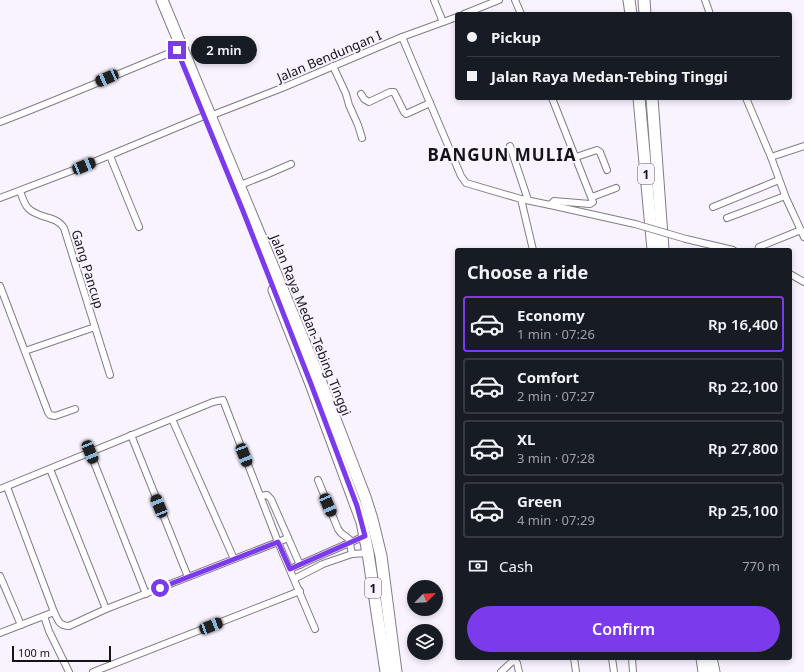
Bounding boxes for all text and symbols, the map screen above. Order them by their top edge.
street label: Jalan Bendungan I [272,26,384,87]
text: Pickup [491,27,541,47]
callout: 2 min [191,36,257,64]
route end [168,41,186,59]
text: 2 min [206,41,242,59]
text: Jalan Raya Medan-Tebing Tinggi [491,66,728,86]
car [94,68,120,88]
district label: BANGUN MULIA [427,143,577,166]
car [71,156,97,176]
road number: 1 [638,164,654,184]
street label: Gang Pancup [67,227,109,311]
street label: Jalan Raya Medan-Tebing Tinggi [266,230,356,418]
text: Choose a ride [467,260,588,284]
text: Economy [517,305,585,325]
icon: car [469,306,505,342]
text: Rp 16,400 [708,314,778,334]
text: 1 min · 07:26 [517,325,595,343]
text: Comfort [517,367,579,387]
icon: car [469,368,505,404]
text: Rp 22,100 [708,376,778,396]
text: 2 min · 07:27 [517,387,595,405]
text: XL [517,429,535,449]
icon: car [469,430,505,466]
text: Rp 27,800 [708,438,778,458]
car [80,439,100,465]
car [234,442,254,468]
text: 3 min · 07:28 [517,449,595,467]
text: Green [517,491,562,511]
car [318,492,338,518]
icon: car [469,492,505,528]
car [149,493,169,519]
text: Rp 25,100 [708,500,778,520]
text: 4 min · 07:29 [517,511,595,529]
icon: cash [467,555,489,577]
text: Cash [499,556,533,576]
text: 770 m [742,557,780,575]
road number: 1 [365,578,381,598]
route start [151,579,169,597]
north arrow [407,580,443,616]
map controls [407,580,443,660]
button: Confirm [467,606,780,652]
car [198,616,224,636]
button: layers [407,624,443,660]
scale bar [12,644,111,663]
text: 100 m [18,645,50,660]

